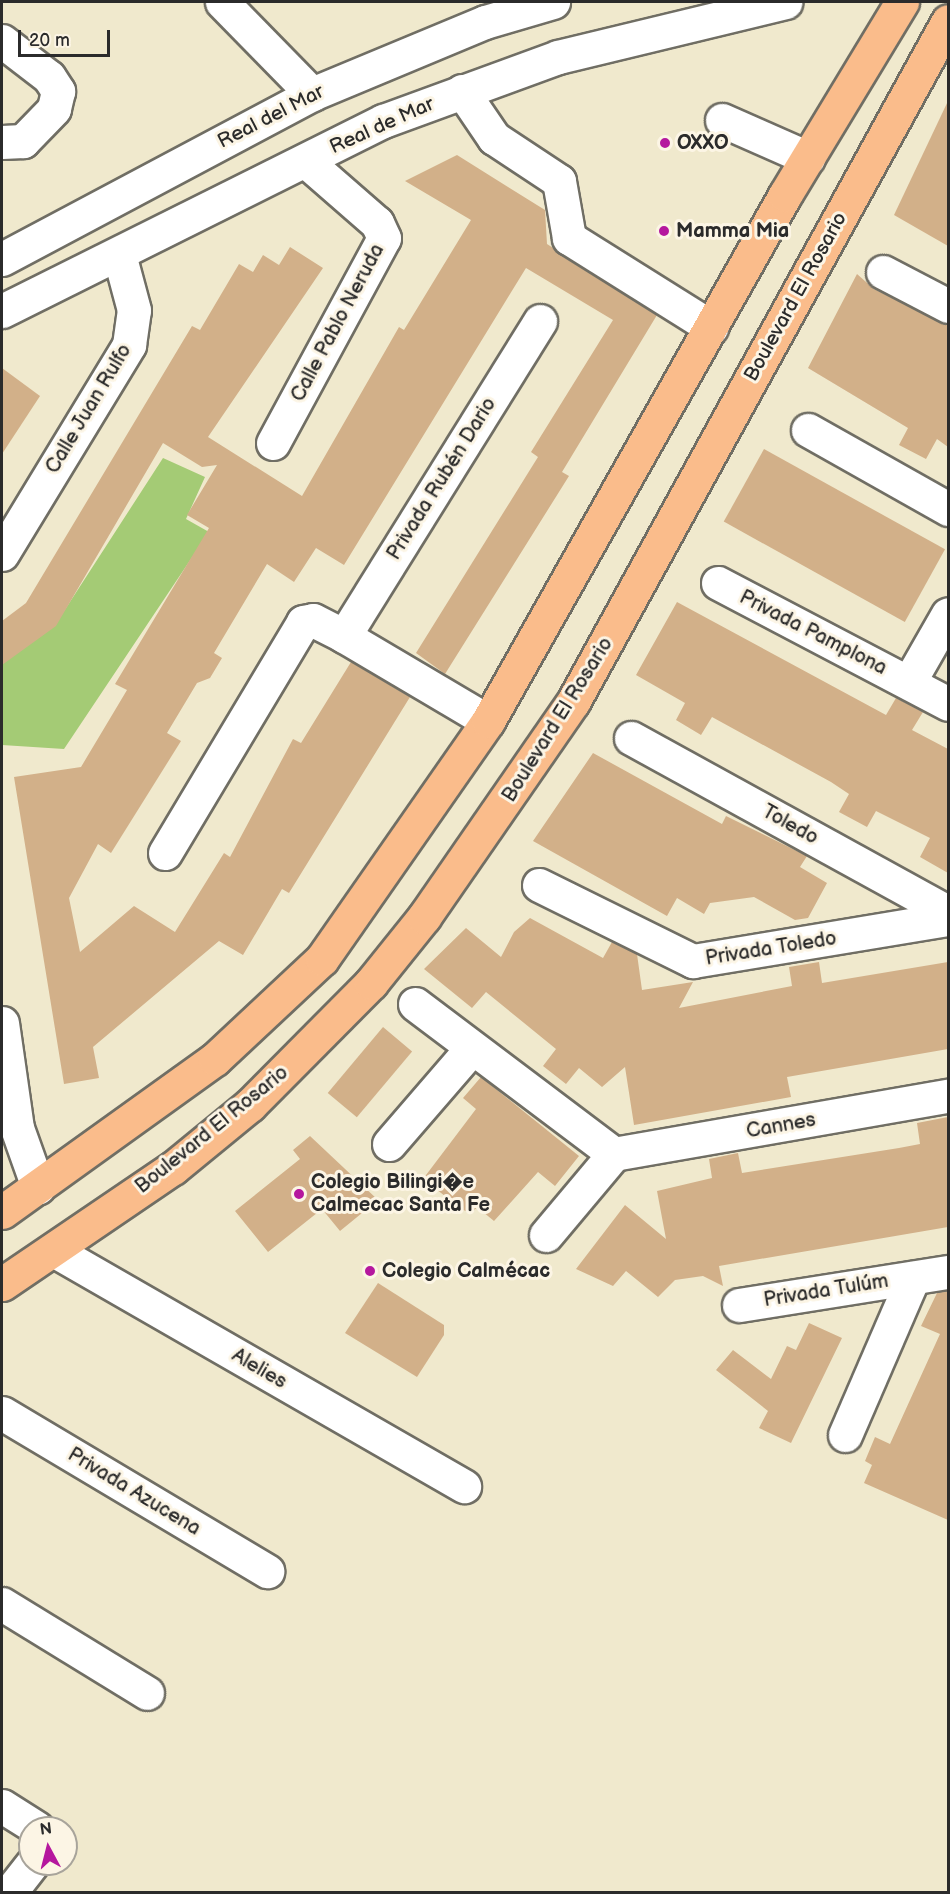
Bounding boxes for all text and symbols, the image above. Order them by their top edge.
scale bar [21,18,112,56]
text: 20 m [29,30,70,51]
street label: Real del Mar [214,80,328,154]
street label: Real de Mar [326,92,438,160]
place label: OXXO [677,131,729,155]
marker: OXXO [658,136,672,150]
street label: Boulevard El Rosario [740,208,852,386]
place label: Mamma Mia [676,219,789,243]
marker: Mamma Mia [657,224,671,238]
street label: Calle Pablo Neruda [286,240,390,406]
street label: Calle Juan Rulfo [41,340,137,478]
street label: Privada Rubén Dario [382,393,502,565]
street label: Privada Pamplona [735,585,891,681]
street label: Boulevard El Rosario [498,633,618,807]
street label: Toledo [758,800,822,850]
street label: Privada Toledo [703,927,839,971]
street label: Boulevard El Rosario [131,1061,293,1199]
street label: Cannes [745,1108,817,1144]
place label: Colegio Bilingi�e Calmecac Santa Fe [311,1170,490,1217]
marker: Colegio Bilingi�e Calmecac Santa Fe [292,1187,306,1201]
place label: Colegio Calmécac [382,1259,550,1283]
marker: Colegio Calmécac [363,1264,377,1278]
street label: Privada Tulúm [762,1269,890,1313]
street label: Alelies [227,1344,291,1394]
street label: Privada Azucena [63,1443,205,1541]
north arrow [18,1816,78,1876]
text: N [39,1819,53,1840]

